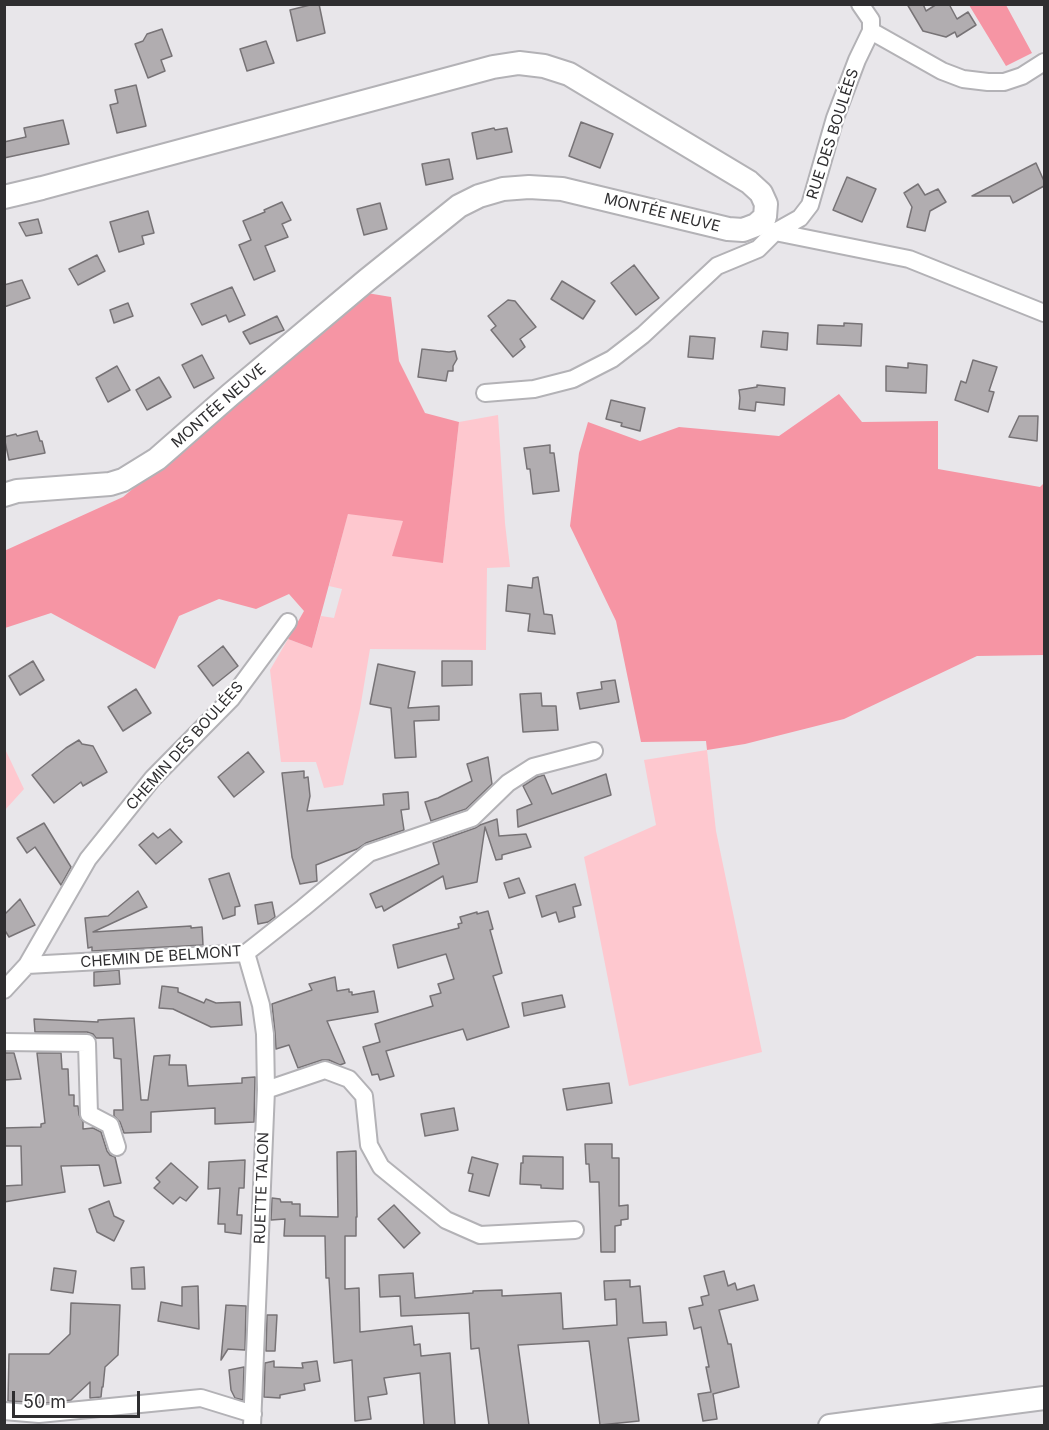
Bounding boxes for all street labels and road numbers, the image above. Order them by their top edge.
street label: RUE DES BOULÉES [803,66,863,202]
street label: MONTÉE NEUVE [602,190,722,236]
street label: MONTÉE NEUVE [168,360,270,452]
street label: CHEMIN DES BOULÉES [123,678,247,814]
street label: CHEMIN DE BELMONT [80,942,242,972]
street label: RUETTE TALON [251,1132,273,1244]

